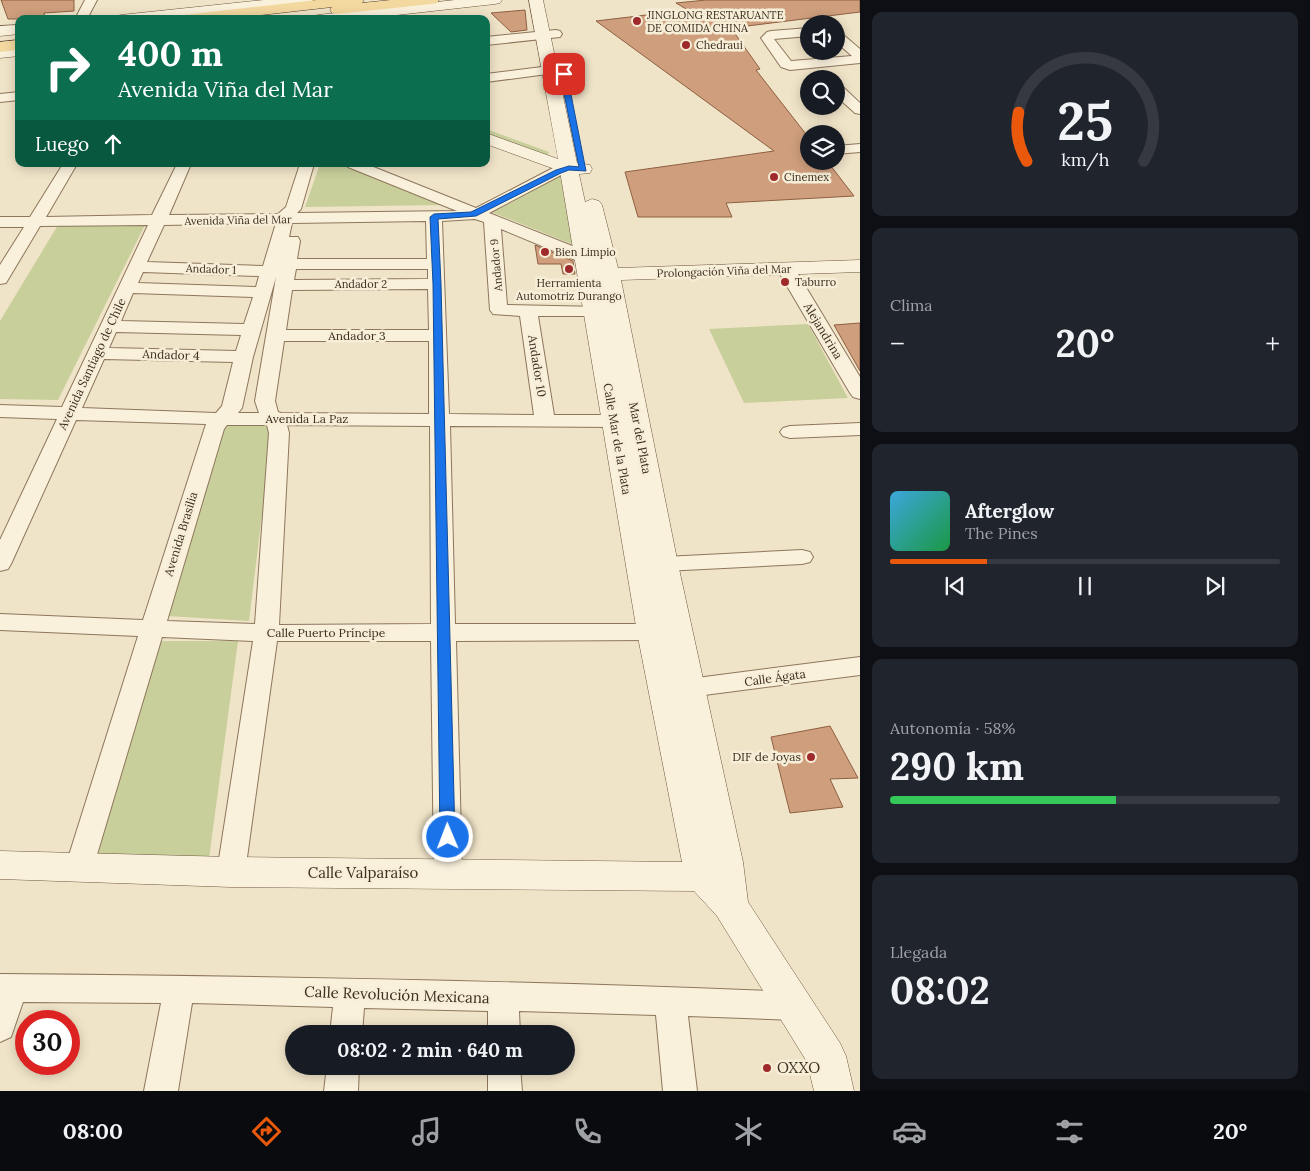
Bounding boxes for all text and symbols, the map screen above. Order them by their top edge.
place label: JINGLONG RESTARUANTE DE COMIDA CHINA [646,8,784,35]
marker: JINGLONG RESTARUANTE DE COMIDA CHINA [631,15,643,27]
map controls [800,15,845,170]
button: sound [800,15,845,60]
text: 400 m [118,31,223,76]
icon: right [35,35,100,100]
place label: Chedraui [696,38,743,52]
marker: Chedraui [680,39,692,51]
pin [543,53,585,95]
icon: arrive [550,60,578,88]
button: search [800,70,845,115]
text: Avenida Viña del Mar [118,75,333,103]
text: 25 [1057,88,1113,154]
button: layers [800,125,845,170]
icon: ahead [99,130,127,158]
text: Luego [35,132,89,156]
text: km/h [1061,148,1109,171]
place label: Cinemex [784,170,829,184]
marker: Cinemex [768,171,780,183]
street label: Avenida Viña del Mar [183,212,292,228]
street label: Andador 9 [487,238,505,293]
place label: Bien Limpio [555,245,616,259]
marker: Bien Limpio [539,246,551,258]
street label: Andador 1 [185,261,236,277]
street label: Prolongación Viña del Mar [656,262,792,280]
marker: Herramienta Automotriz Durango [563,263,575,275]
place label: Taburro [795,275,836,289]
place label: Herramienta Automotriz Durango [515,276,622,303]
marker: Taburro [779,276,791,288]
street label: Andador 2 [334,277,387,291]
street label: Avenida Santiago de Chile [54,295,129,433]
text: Clima [890,295,933,315]
street label: Alejandrina [800,299,846,362]
text: 20° [1056,319,1114,367]
text: − [890,326,905,362]
text: + [1265,326,1280,362]
street label: Andador 3 [327,328,386,343]
street label: Andador 10 [525,333,550,398]
street label: Andador 4 [141,346,200,363]
street label: Calle Mar de la Plata [600,382,635,496]
street label: Mar del Plata [626,401,655,475]
street label: Avenida La Paz [264,411,349,426]
street label: Avenida Brasilia [160,490,200,579]
text: Afterglow [965,499,1054,523]
text: The Pines [965,523,1038,543]
icon: previous [941,572,969,600]
icon: pause [1071,572,1099,600]
icon: next [1201,572,1229,600]
street label: Calle Puerto Príncipe [267,625,386,640]
street label: Calle Ágata [743,666,807,689]
text: Autonomía · 58% [890,718,1015,738]
text: 290 km [890,742,1024,790]
place label: DIF de Joyas [732,749,801,764]
marker: DIF de Joyas [805,751,817,763]
position arrow [421,810,473,862]
street label: Calle Valparaíso [308,863,418,882]
text: Llegada [890,942,947,962]
text: 08:02 [890,966,990,1014]
street label: Calle Revolución Mexicana [304,982,490,1007]
speed limit sign: 30 [15,1010,80,1075]
text: 08:02 · 2 min · 640 m [337,1038,523,1062]
place label: OXXO [777,1058,820,1077]
marker: OXXO [761,1062,773,1074]
icon: directions [249,1114,284,1149]
icon: music [409,1114,444,1149]
icon: phone [570,1114,605,1149]
icon: climate [731,1114,766,1149]
icon: car [892,1114,927,1149]
icon: filters [1052,1114,1087,1149]
text: 08:00 [63,1117,123,1145]
text: 20° [1213,1117,1247,1145]

